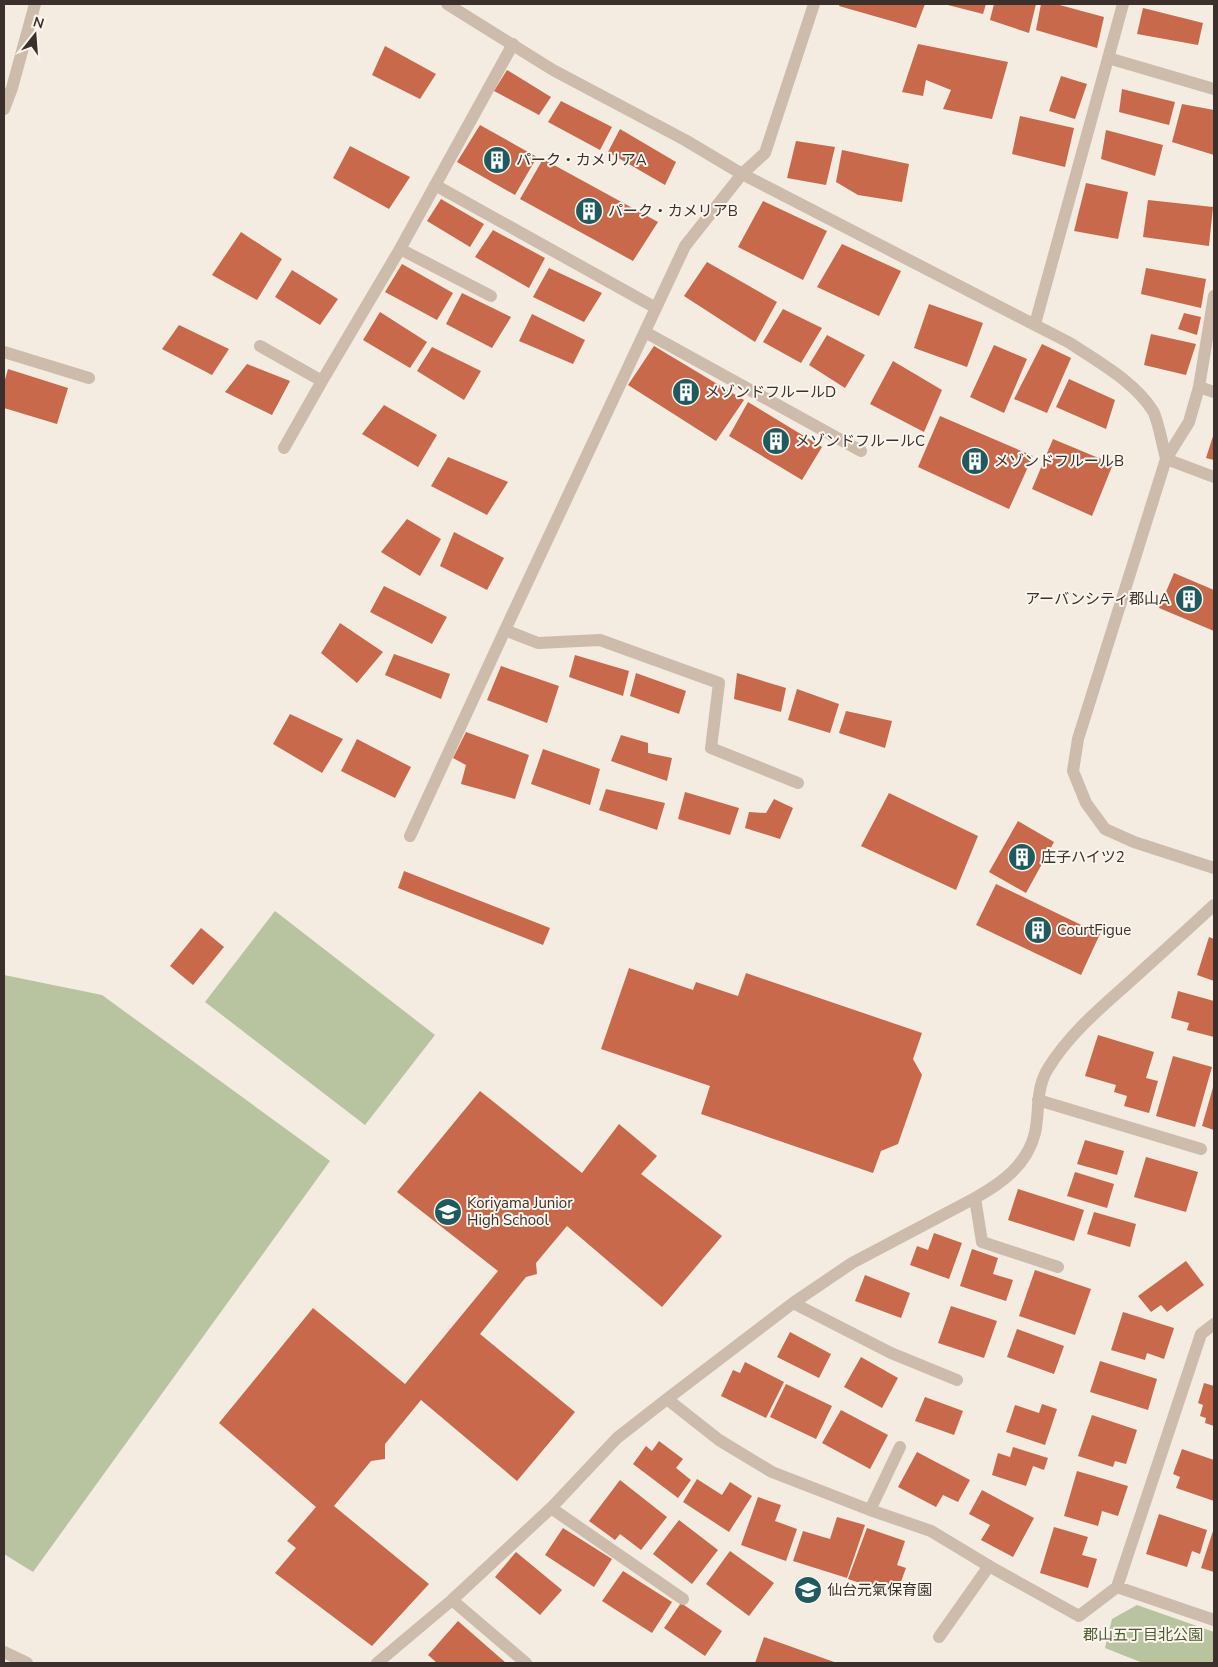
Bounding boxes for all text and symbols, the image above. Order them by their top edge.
north arrow [10,10,60,60]
text: N [31,12,46,34]
building icon: パーク・カメリアA [482,145,512,175]
place label: パーク・カメリアA [516,150,647,170]
building icon: パーク・カメリアB [574,196,604,226]
place label: パーク・カメリアB [608,201,738,221]
building icon: メゾンドフルールD [671,377,701,407]
place label: メゾンドフルールD [705,382,836,402]
building icon: メゾンドフルールC [761,426,791,456]
place label: メゾンドフルールC [795,431,925,451]
building icon: メゾンドフルールB [960,446,990,476]
place label: メゾンドフルールB [994,451,1124,471]
building icon: アーバンシティ郡山A [1174,584,1204,614]
place label: アーバンシティ郡山A [1025,589,1170,609]
building icon: 庄子ハイツ2 [1007,842,1037,872]
place label: 庄子ハイツ2 [1041,847,1125,867]
building icon: CourtFigue [1023,915,1053,945]
place label: CourtFigue [1057,920,1131,940]
place label: Koriyama Junior High School [467,1193,573,1230]
school or university icon: Koriyama Junior High School [433,1197,463,1227]
school or university icon: 仙台元氣保育園 [793,1575,823,1605]
place label: 仙台元氣保育園 [827,1580,932,1600]
park label: 郡山五丁目北公園 [1083,1625,1203,1645]

